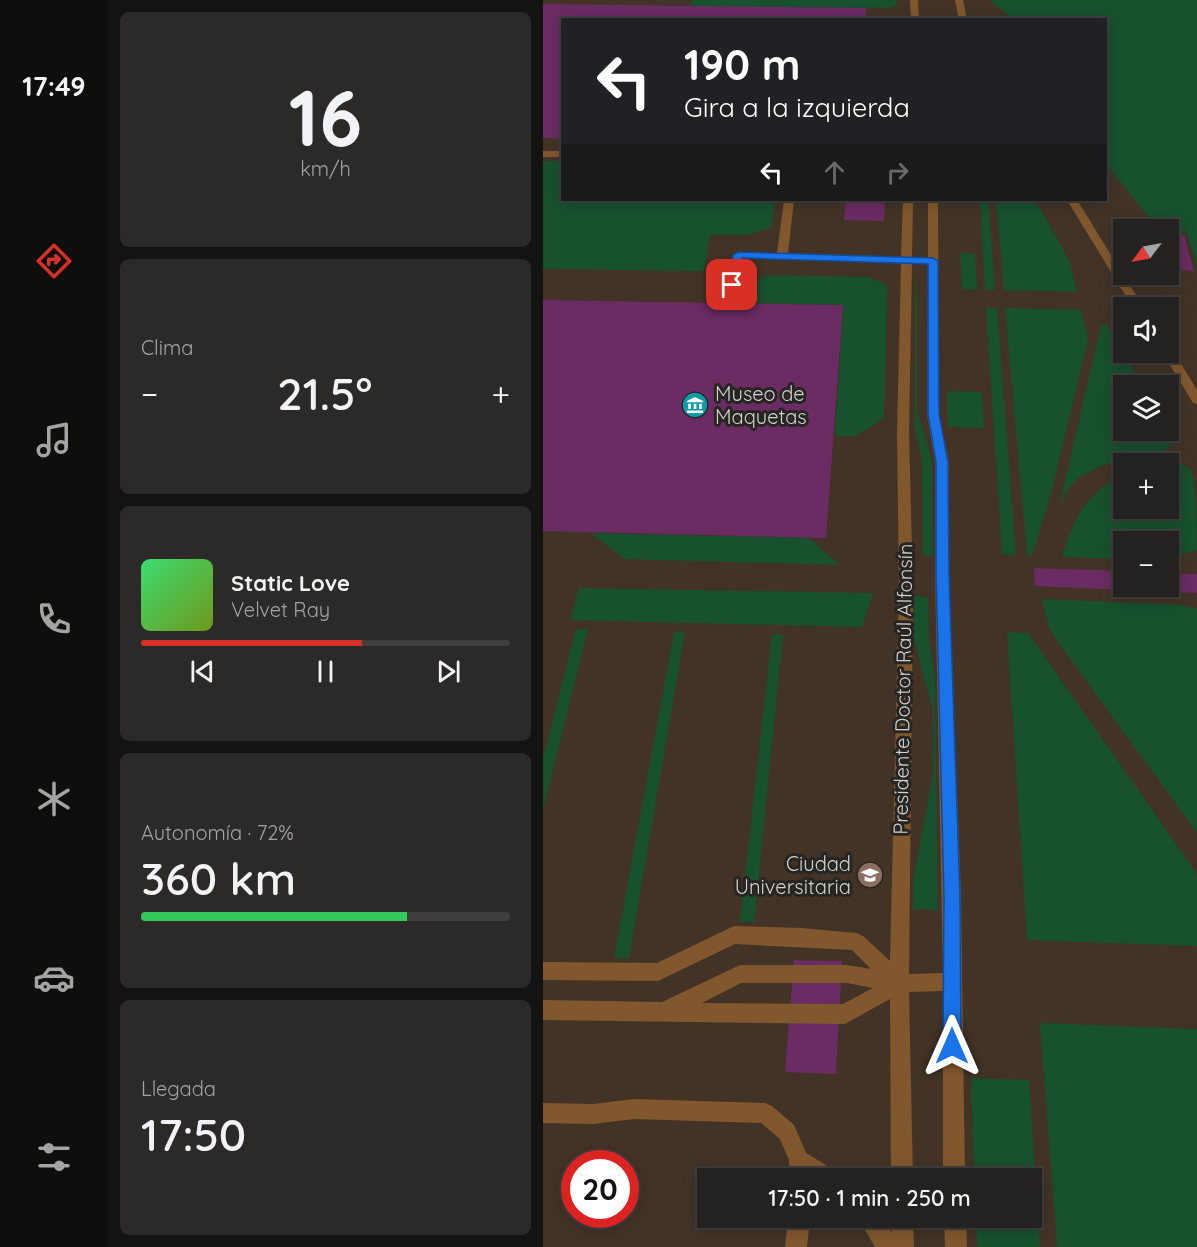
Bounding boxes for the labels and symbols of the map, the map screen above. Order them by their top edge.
north arrow [1113,219,1179,285]
pin [706,259,757,310]
place label: Museo de Maquetas [715,381,807,429]
museum icon: Museo de Maquetas [680,390,710,420]
street label: Presidente Doctor Raúl Alfonsín [887,543,918,835]
place label: Ciudad Universitaria [735,851,851,899]
school or university icon: Ciudad Universitaria [855,860,885,890]
position arrow [920,1014,984,1078]
speed limit sign: 20 [561,1150,639,1228]

